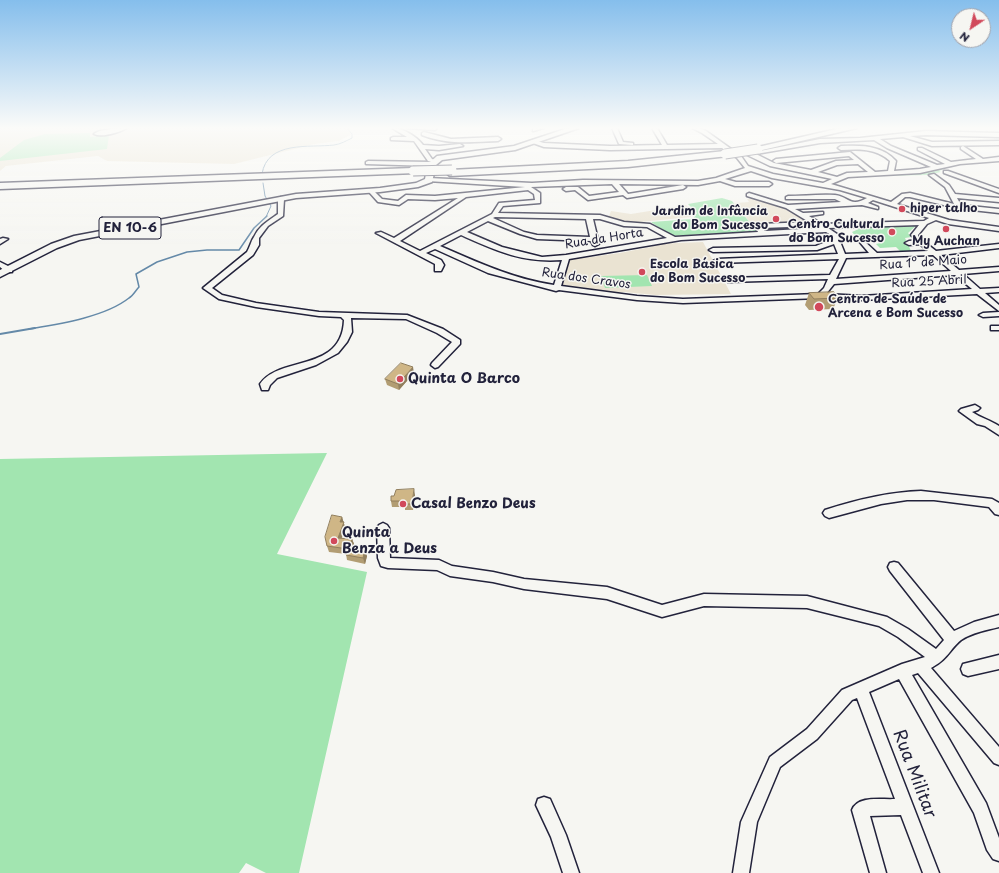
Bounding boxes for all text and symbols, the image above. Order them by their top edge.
north arrow [951,8,991,48]
text: N [956,28,973,47]
place label: hiper talho [910,202,977,216]
marker: hiper talho [897,204,907,214]
place label: Jardim de Infância do Bom Sucesso [652,205,768,233]
marker: Jardim de Infância do Bom Sucesso [771,214,781,224]
road number: EN 10-6 [99,217,161,239]
place label: Centro Cultural do Bom Sucesso [788,218,884,246]
marker: My Auchan [941,224,951,234]
street label: Rua da Horta [564,226,644,252]
marker: Centro Cultural do Bom Sucesso [887,227,897,237]
place label: My Auchan [912,235,980,249]
street label: Rua 1º de Maio [879,253,967,273]
place label: Escola Básica do Bom Sucesso [650,258,745,286]
street label: Rua dos Cravos [541,266,631,292]
marker: Escola Básica do Bom Sucesso [637,267,647,277]
street label: Rua 25 Abril [891,273,967,291]
place label: Centro de Saúde de Arcena e Bom Sucesso [828,293,963,321]
marker: Centro de Saúde de Arcena e Bom Sucesso [813,301,825,313]
place label: Quinta O Barco [408,371,520,387]
marker: Quinta O Barco [395,374,405,384]
place label: Casal Benzo Deus [411,496,536,512]
marker: Casal Benzo Deus [398,499,408,509]
place label: Quinta Benza a Deus [342,525,437,558]
marker: Quinta Benza a Deus [329,536,339,546]
street label: Rua Militar [888,727,940,821]

